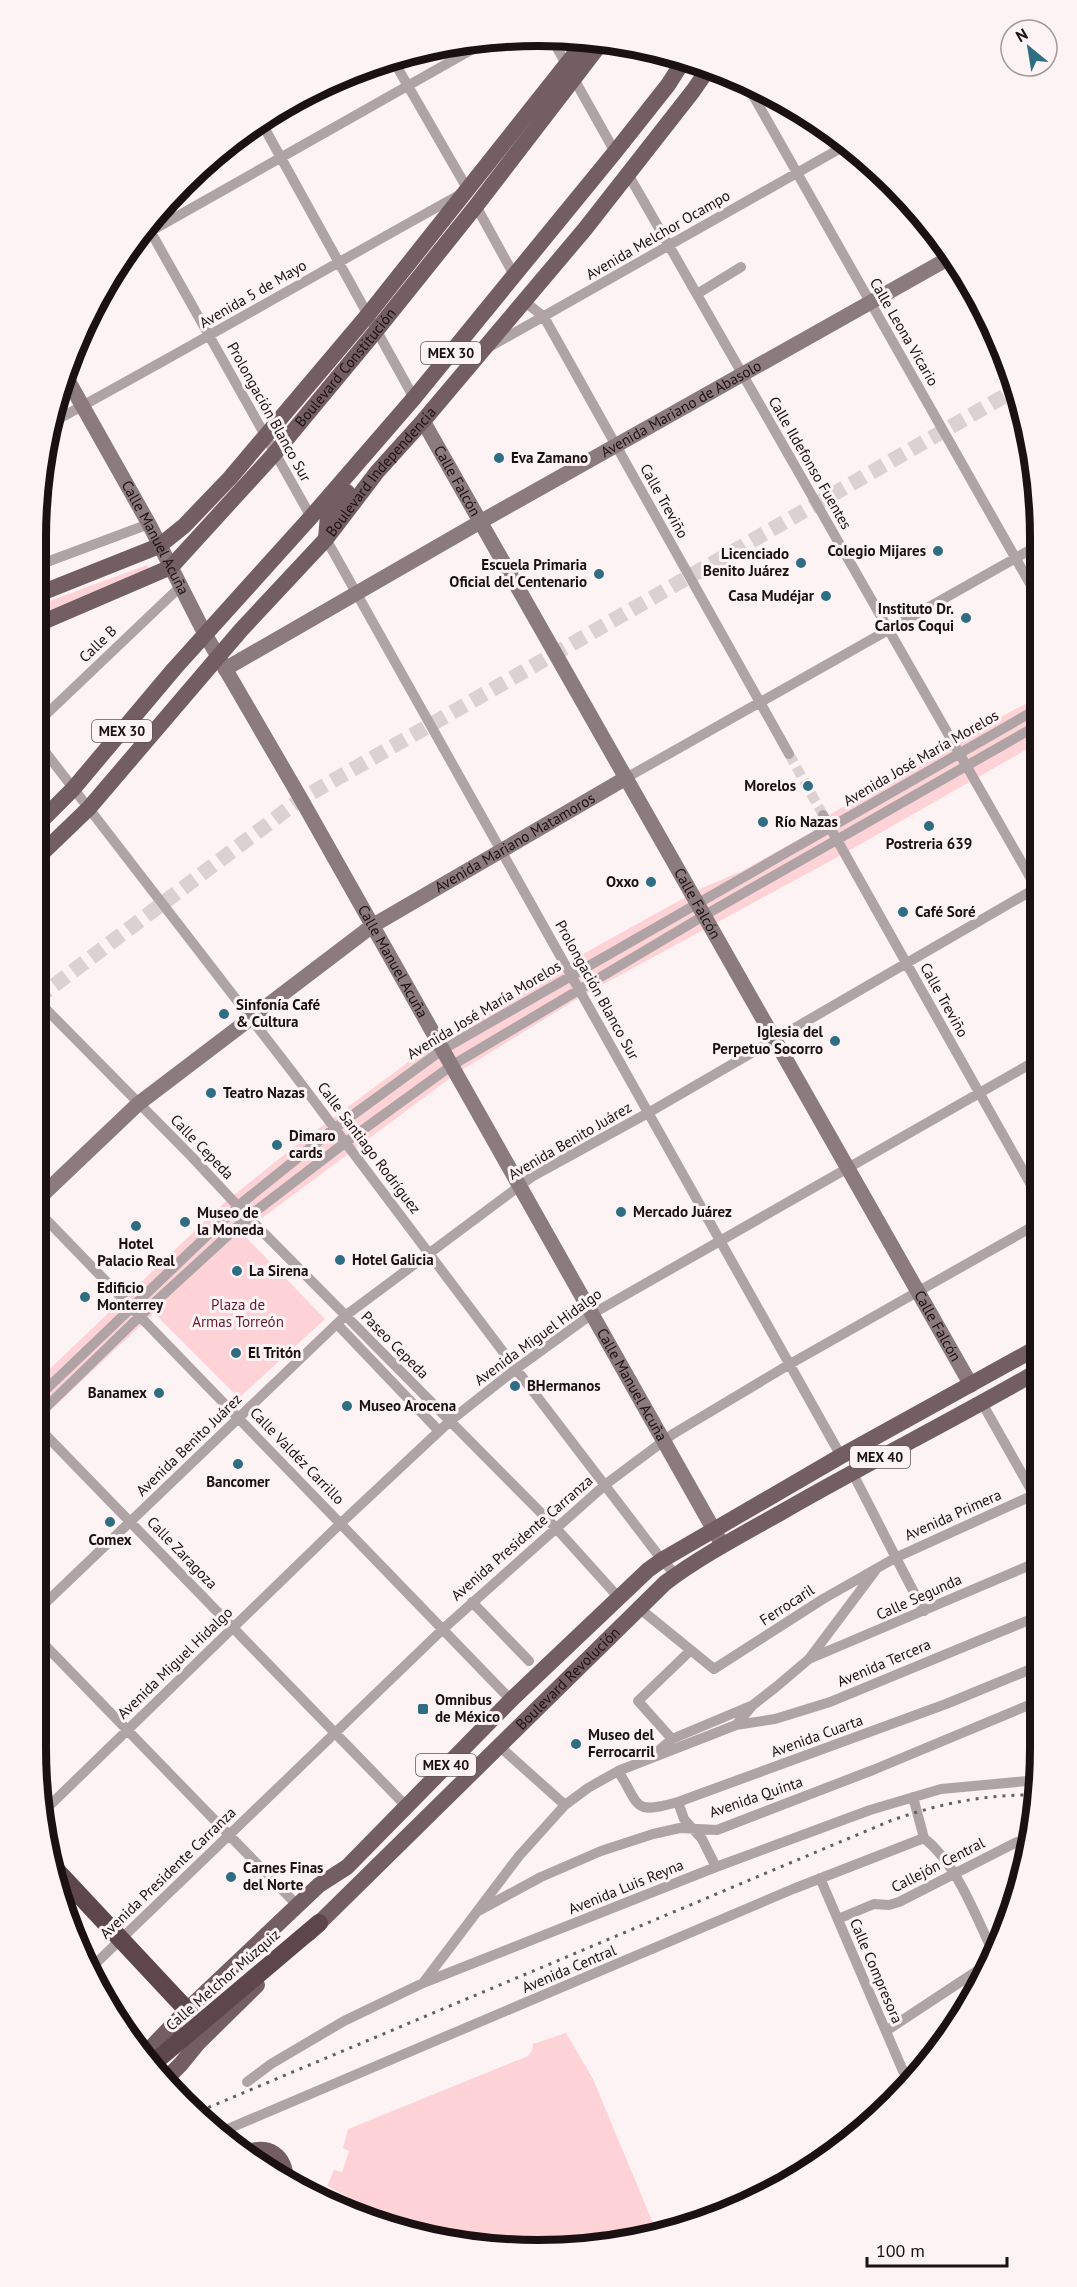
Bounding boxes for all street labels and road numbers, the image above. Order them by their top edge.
street label: Avenida Melchor Ocampo [582,185,733,284]
street label: Avenida 5 de Mayo [196,255,310,332]
street label: Calle Leona Vicario [866,274,943,389]
street label: Boulevard Constitución [291,304,400,431]
street label: Prolongación Blanco Sur [223,339,316,485]
road number: MEX 30 [421,342,481,364]
street label: Avenida Mariano de Abasolo [597,356,764,461]
street label: Calle Ildefonso Fuentes [765,393,856,533]
street label: Boulevard Independencia [321,403,440,540]
street label: Calle Falcón [430,442,485,520]
street label: Calle Treviño [636,460,693,541]
street label: Calle Manuel Acuña [117,477,193,598]
street label: Calle B [75,621,120,666]
street label: Avenida José María Morelos [840,705,1002,810]
road number: MEX 30 [92,720,152,742]
street label: Avenida Mariano Matamoros [431,788,598,897]
street label: Calle Falcón [670,864,725,942]
street label: Calle Manuel Acuña [354,902,433,1021]
street label: Prolongación Blanco Sur [551,917,644,1063]
street label: Avenida José María Morelos [403,956,564,1063]
street label: Calle Treviño [916,959,973,1040]
street label: Calle Santiago Rodríguez [314,1078,425,1217]
street label: Avenida Benito Juárez [505,1097,635,1184]
street label: Calle Cepeda [167,1110,238,1183]
street label: Avenida Miguel Hidalgo [470,1284,605,1389]
street label: Calle Falcón [910,1287,966,1365]
street label: Paseo Cepeda [358,1307,433,1382]
street label: Calle Manuel Acuña [593,1325,672,1444]
street label: Avenida Benito Juárez [132,1389,245,1500]
street label: Calle Valdéz Carrillo [246,1403,349,1508]
road number: MEX 40 [850,1446,910,1468]
street label: Avenida Presidente Carranza [447,1471,597,1604]
street label: Avenida Primera [901,1485,1004,1544]
street label: Calle Zaragoza [143,1512,222,1593]
street label: Calle Segunda [873,1569,964,1624]
street label: Ferrocaril [756,1580,818,1629]
street label: Avenida Miguel Hidalgo [113,1603,236,1723]
street label: Boulevard Revolución [511,1623,624,1734]
street label: Avenida Tercera [834,1634,934,1691]
street label: Avenida Cuarta [768,1710,865,1761]
road number: MEX 40 [416,1754,476,1776]
street label: Avenida Quinta [707,1772,805,1821]
street label: Avenida Presidente Carranza [96,1803,240,1943]
street label: Callejón Central [888,1833,988,1896]
street label: Avenida Luis Reyna [565,1855,686,1918]
street label: Calle Compresora [846,1915,907,2026]
street label: Calle Melchor Múzquiz [162,1925,284,2034]
street label: Avenida Central [519,1940,619,1997]

